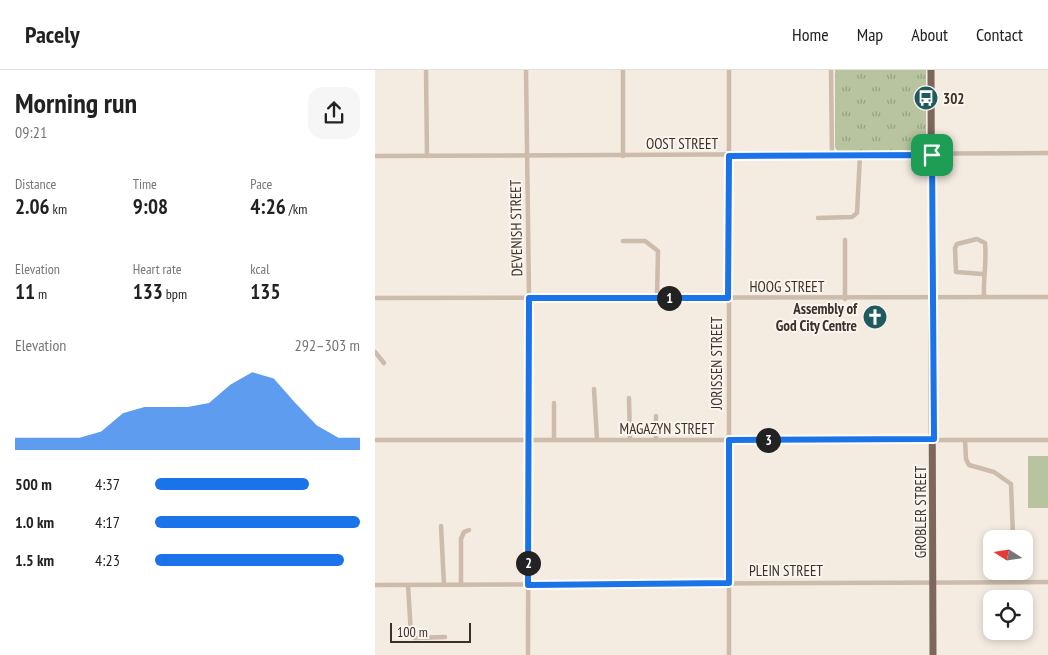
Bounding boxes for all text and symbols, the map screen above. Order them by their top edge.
text: Pacely [25,19,80,50]
text: Home [792,23,829,46]
text: Map [857,23,883,46]
text: About [911,23,948,46]
text: Contact [976,23,1023,46]
text: Morning run [15,84,137,121]
bus stop icon: 302 [913,85,939,111]
button: share [308,87,360,139]
place label: 302 [943,89,965,108]
text: 09:21 [15,122,47,142]
street label: OOST STREET [646,134,718,153]
pin [911,134,953,176]
icon: arrive [918,141,946,169]
text: Distance [15,175,56,193]
text: Time [133,175,157,193]
text: Pace [250,175,272,193]
street label: DEVENISH STREET [506,179,526,277]
text: 2.06 [15,193,50,220]
text: 9:08 [133,193,168,220]
text: 4:26 [250,193,286,220]
text: km [50,200,67,218]
text: /km [286,200,307,218]
text: Elevation [15,260,60,278]
text: Heart rate [133,260,182,278]
text: kcal [250,260,269,278]
street label: HOOG STREET [750,277,825,296]
text: 11 [15,278,35,305]
text: 133 [133,278,163,305]
text: 135 [250,278,280,305]
text: m [35,285,47,303]
text: bpm [163,285,187,303]
pin: 1 [657,286,681,310]
text: 1 [666,289,673,307]
place label: Assembly of God City Centre [776,299,858,335]
church icon: Assembly of God City Centre [862,304,888,330]
street label: JORISSEN STREET [707,316,726,410]
text: Elevation [15,335,66,355]
text: 292–303 m [295,335,360,355]
street label: MAGAZYN STREET [620,419,715,438]
pin: 3 [755,428,781,452]
text: 3 [765,431,772,449]
street label: GROBLER STREET [911,466,930,558]
text: 500 m [15,474,52,494]
text: 4:37 [95,474,120,494]
text: 1.0 km [15,512,54,532]
text: 4:17 [95,512,120,532]
north arrow [983,530,1033,580]
map controls [983,530,1033,640]
text: 1.5 km [15,550,54,570]
text: 4:23 [95,550,120,570]
pin: 2 [515,550,541,576]
text: 2 [525,554,532,572]
street label: PLEIN STREET [749,561,823,580]
button: locate [983,590,1033,640]
scale bar [390,620,471,643]
text: 100 m [397,623,428,641]

